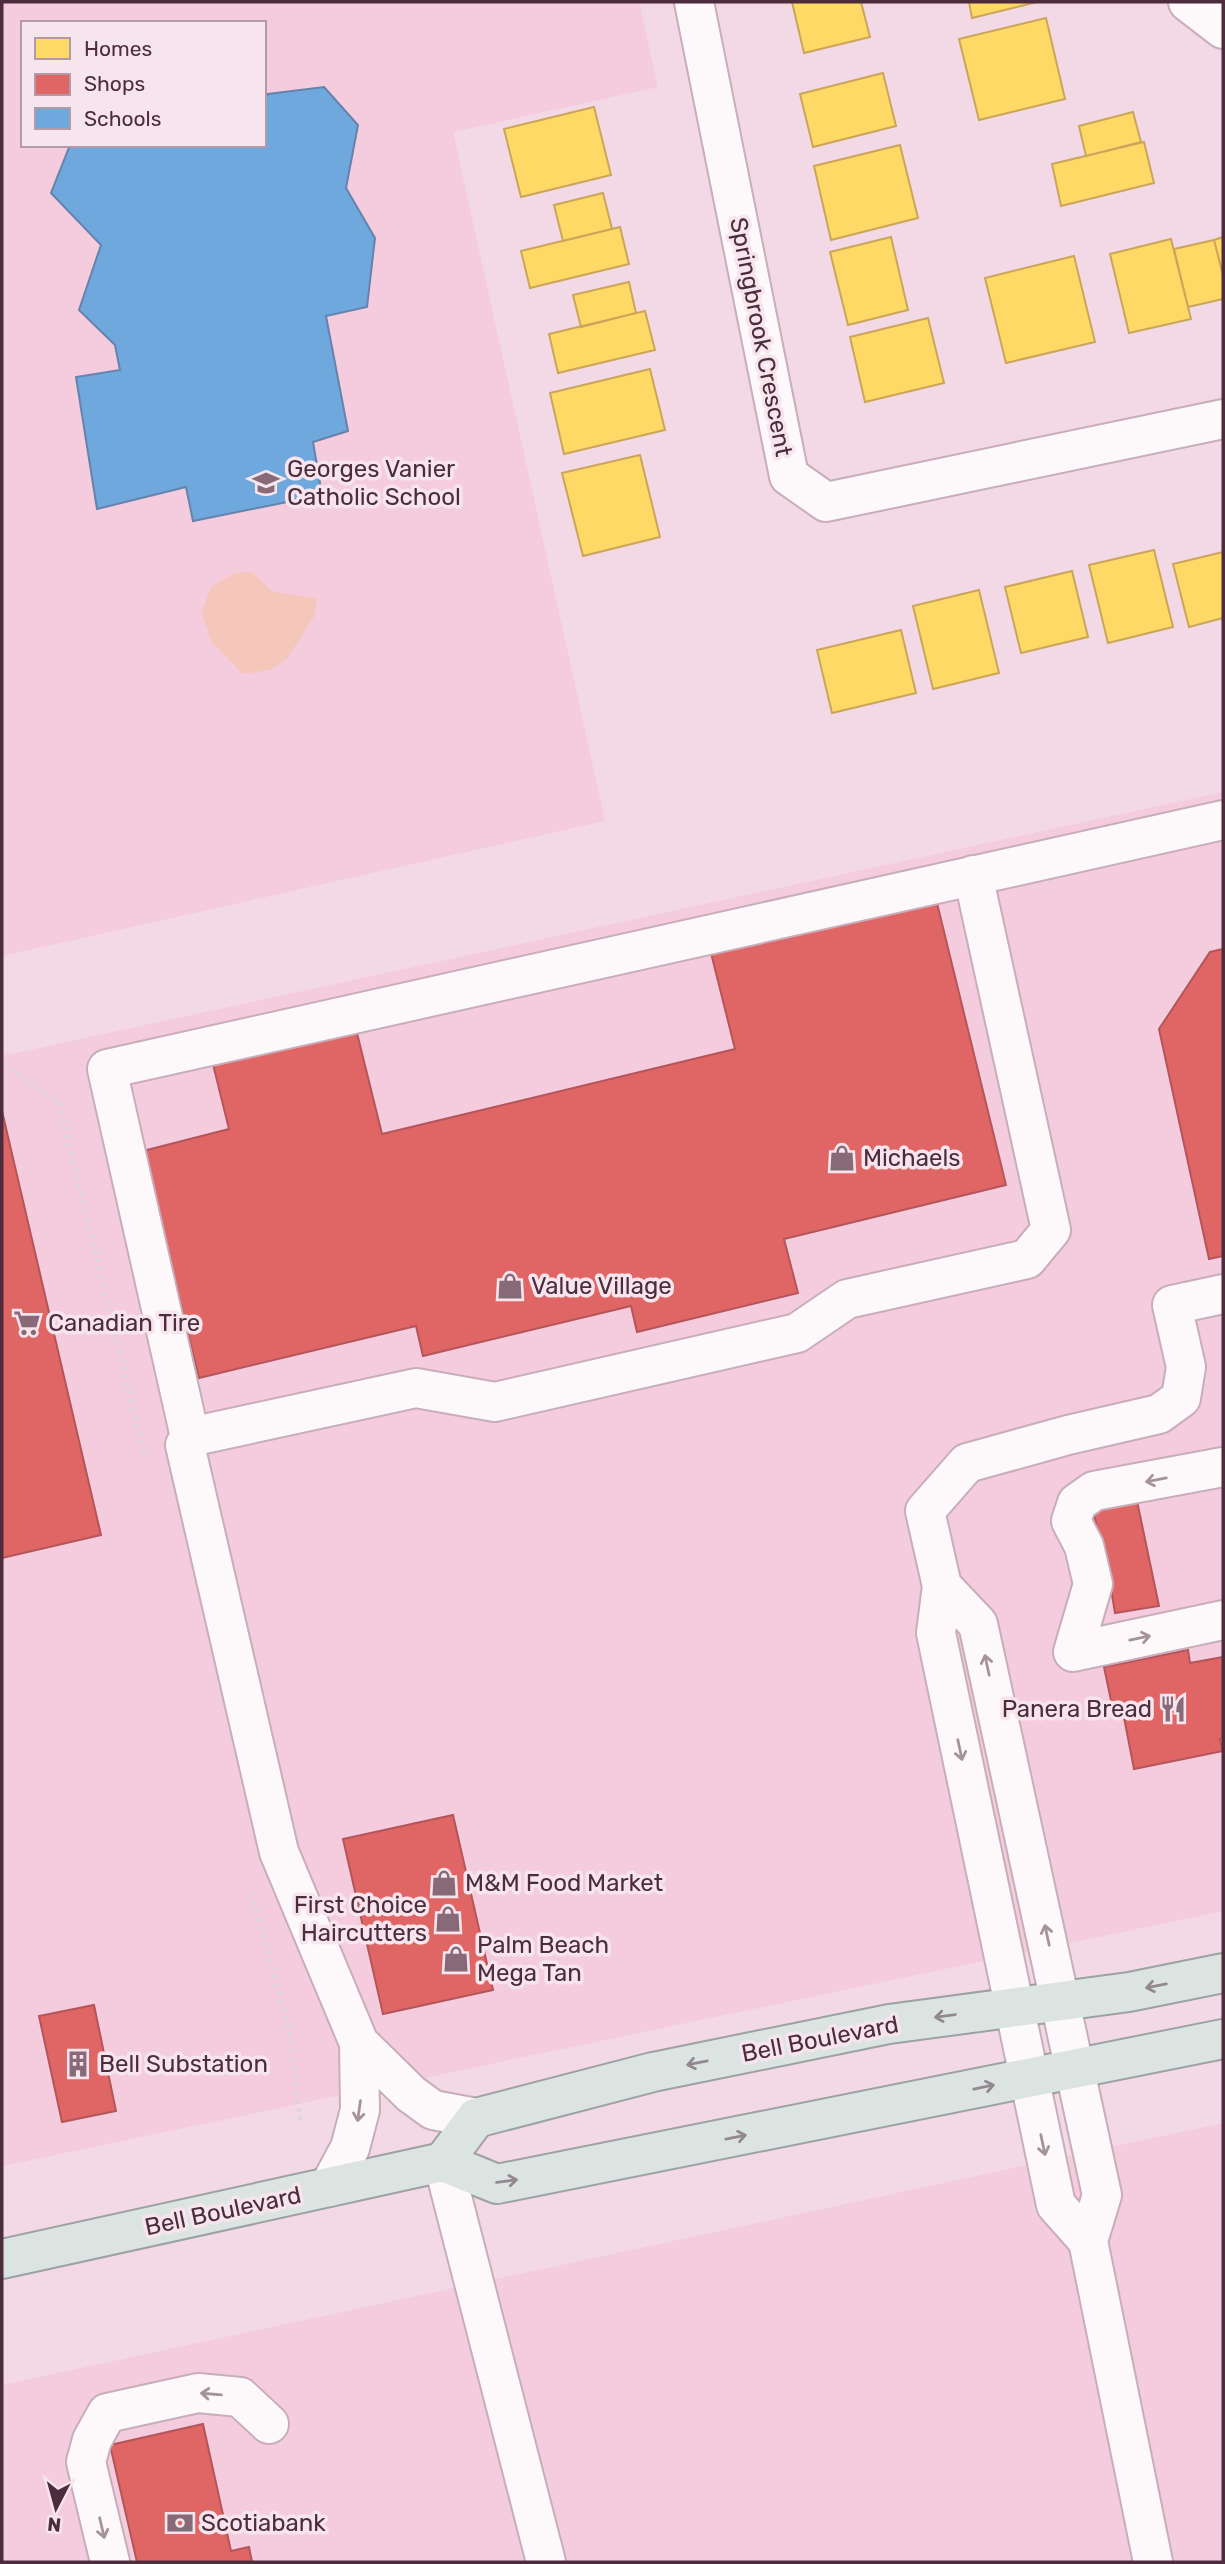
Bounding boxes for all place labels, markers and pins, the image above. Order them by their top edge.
place label: Georges Vanier Catholic School [287,455,461,511]
school or university icon: Georges Vanier Catholic School [251,468,281,498]
shop icon: Michaels [827,1143,857,1173]
place label: Michaels [863,1144,961,1172]
shop icon: Value Village [495,1271,525,1301]
place label: Value Village [531,1272,672,1300]
supermarket icon: Canadian Tire [12,1308,42,1338]
place label: Canadian Tire [48,1309,200,1337]
restaurant icon: Panera Bread [1158,1694,1188,1724]
place label: Panera Bread [1002,1695,1152,1723]
shop icon: M&M Food Market [429,1868,459,1898]
place label: M&M Food Market [465,1869,663,1897]
place label: First Choice Haircutters [294,1891,427,1947]
shop icon: First Choice Haircutters [433,1904,463,1934]
place label: Palm Beach Mega Tan [477,1931,609,1987]
shop icon: Palm Beach Mega Tan [441,1944,471,1974]
building icon: Bell Substation [63,2049,93,2079]
place label: Bell Substation [99,2050,268,2078]
bank icon: Scotiabank [165,2508,195,2538]
place label: Scotiabank [201,2509,326,2537]

